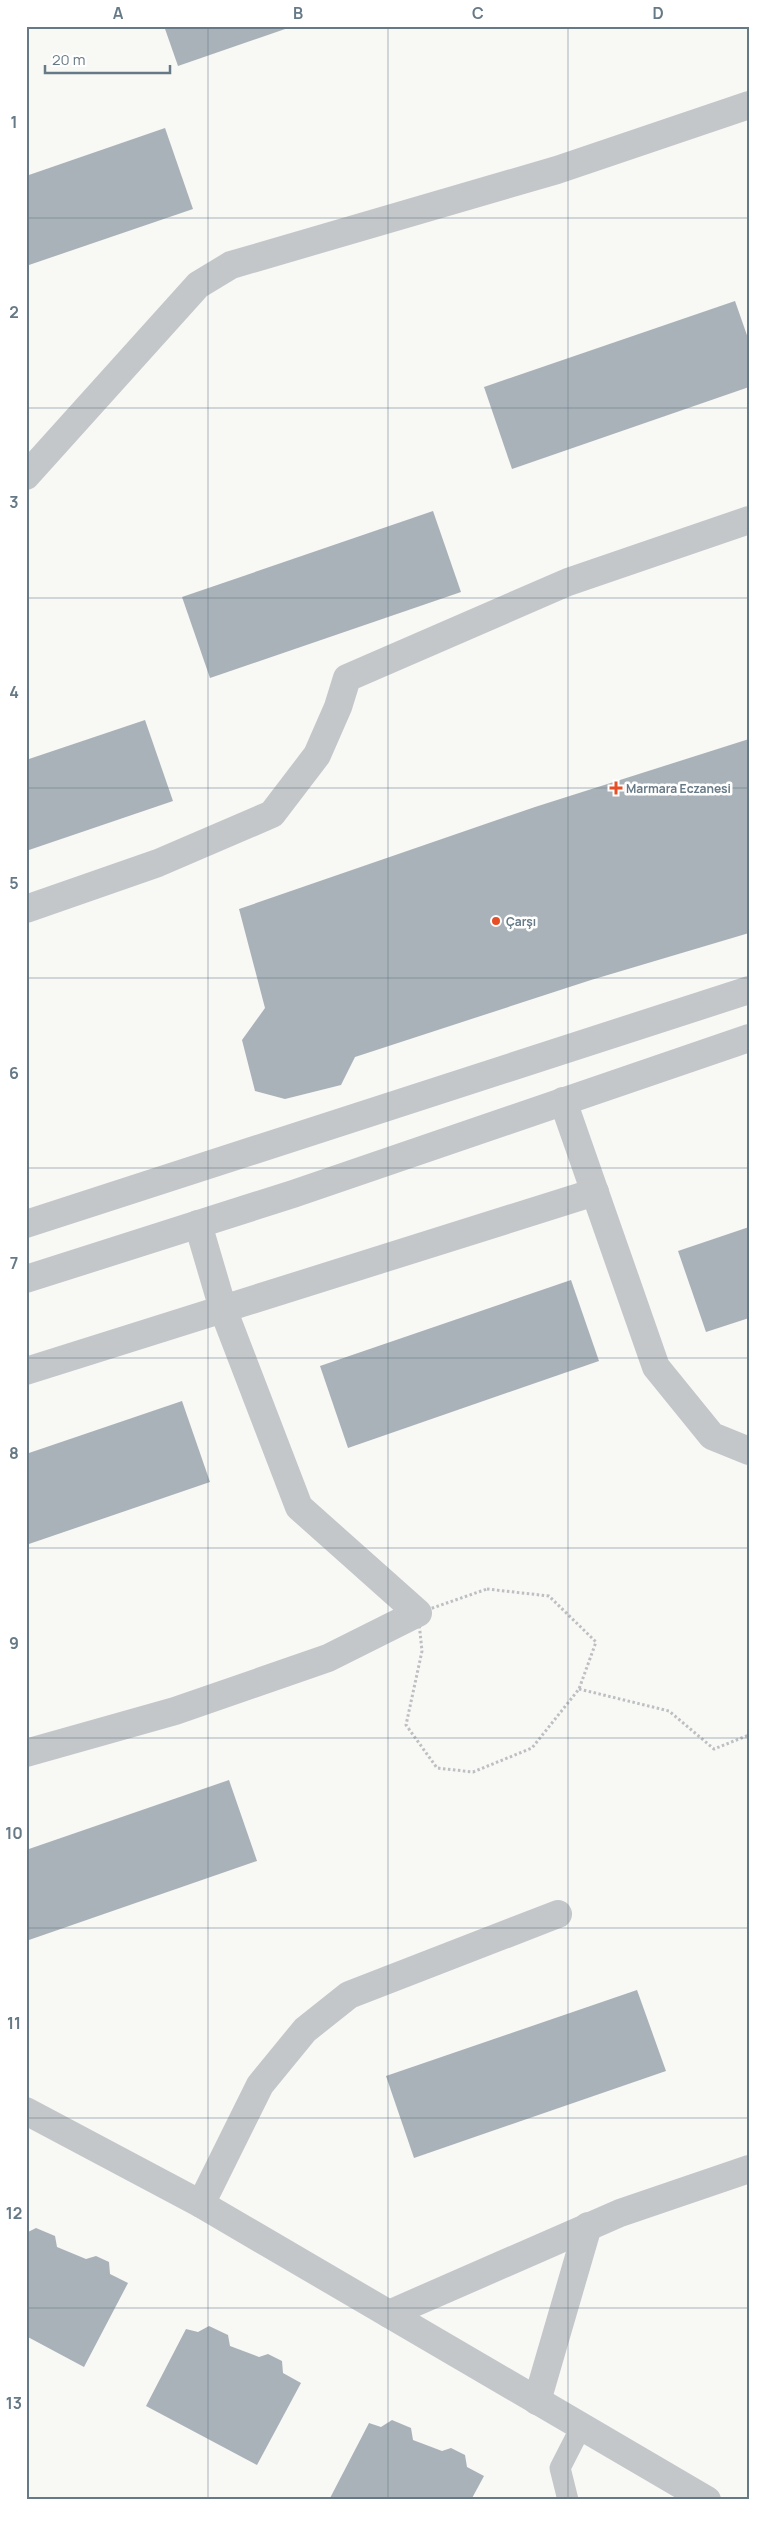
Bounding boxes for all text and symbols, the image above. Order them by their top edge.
text: A [113,2,124,24]
text: B [293,2,303,24]
text: C [472,2,484,24]
text: D [652,2,664,24]
scale bar [45,42,170,74]
text: 20 m [52,49,85,70]
text: 1 [10,111,18,133]
text: 2 [9,301,19,323]
text: 3 [9,491,19,513]
text: 4 [9,681,19,703]
place label: Marmara Eczanesi [626,780,731,797]
marker: Marmara Eczanesi [610,782,622,794]
text: 5 [9,872,19,894]
place label: Çarşı [506,913,536,930]
marker: Çarşı [490,915,502,927]
text: 6 [9,1062,19,1084]
text: 7 [10,1252,18,1274]
text: 8 [9,1442,19,1464]
text: 9 [9,1632,19,1654]
text: 10 [5,1822,23,1844]
text: 11 [7,2012,21,2034]
text: 12 [6,2202,22,2224]
text: 13 [6,2392,22,2414]

